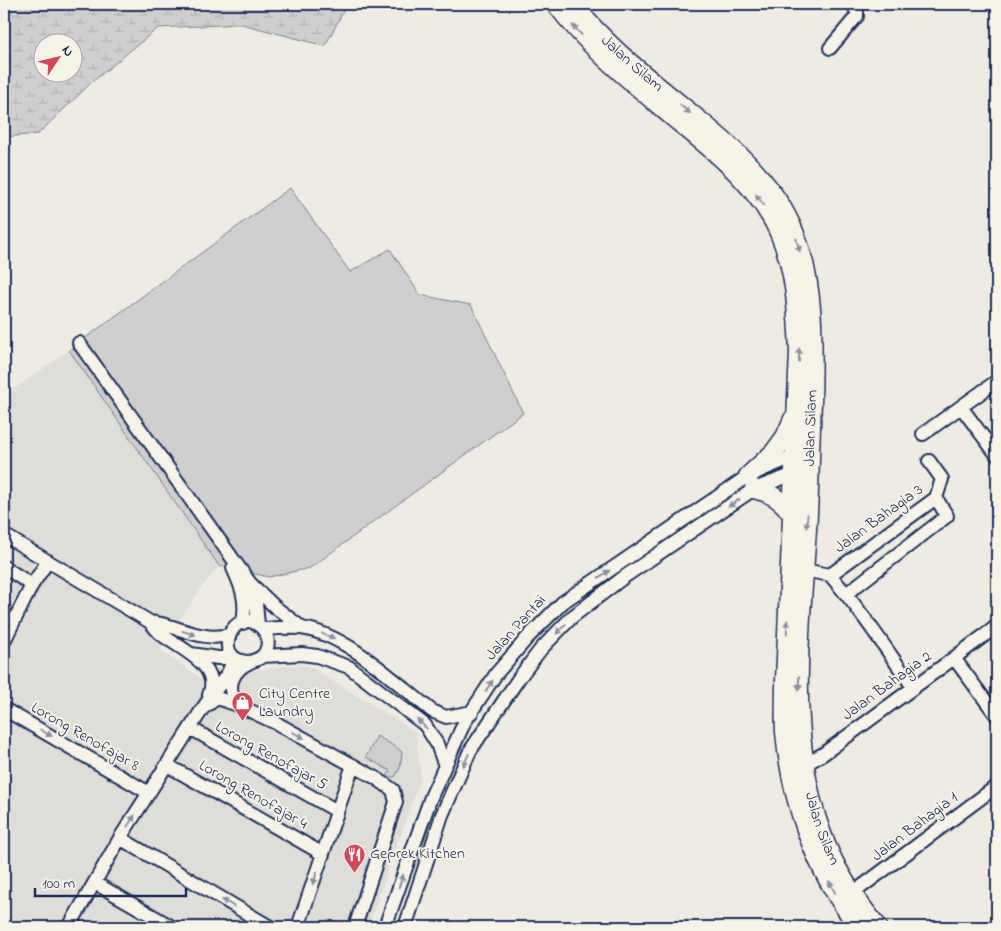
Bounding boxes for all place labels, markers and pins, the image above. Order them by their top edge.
place label: City Centre Laundry [259,682,331,724]
shop icon: City Centre Laundry [231,691,255,722]
restaurant icon: Geprek Kitchen [342,842,366,873]
place label: Geprek Kitchen [370,842,465,866]

